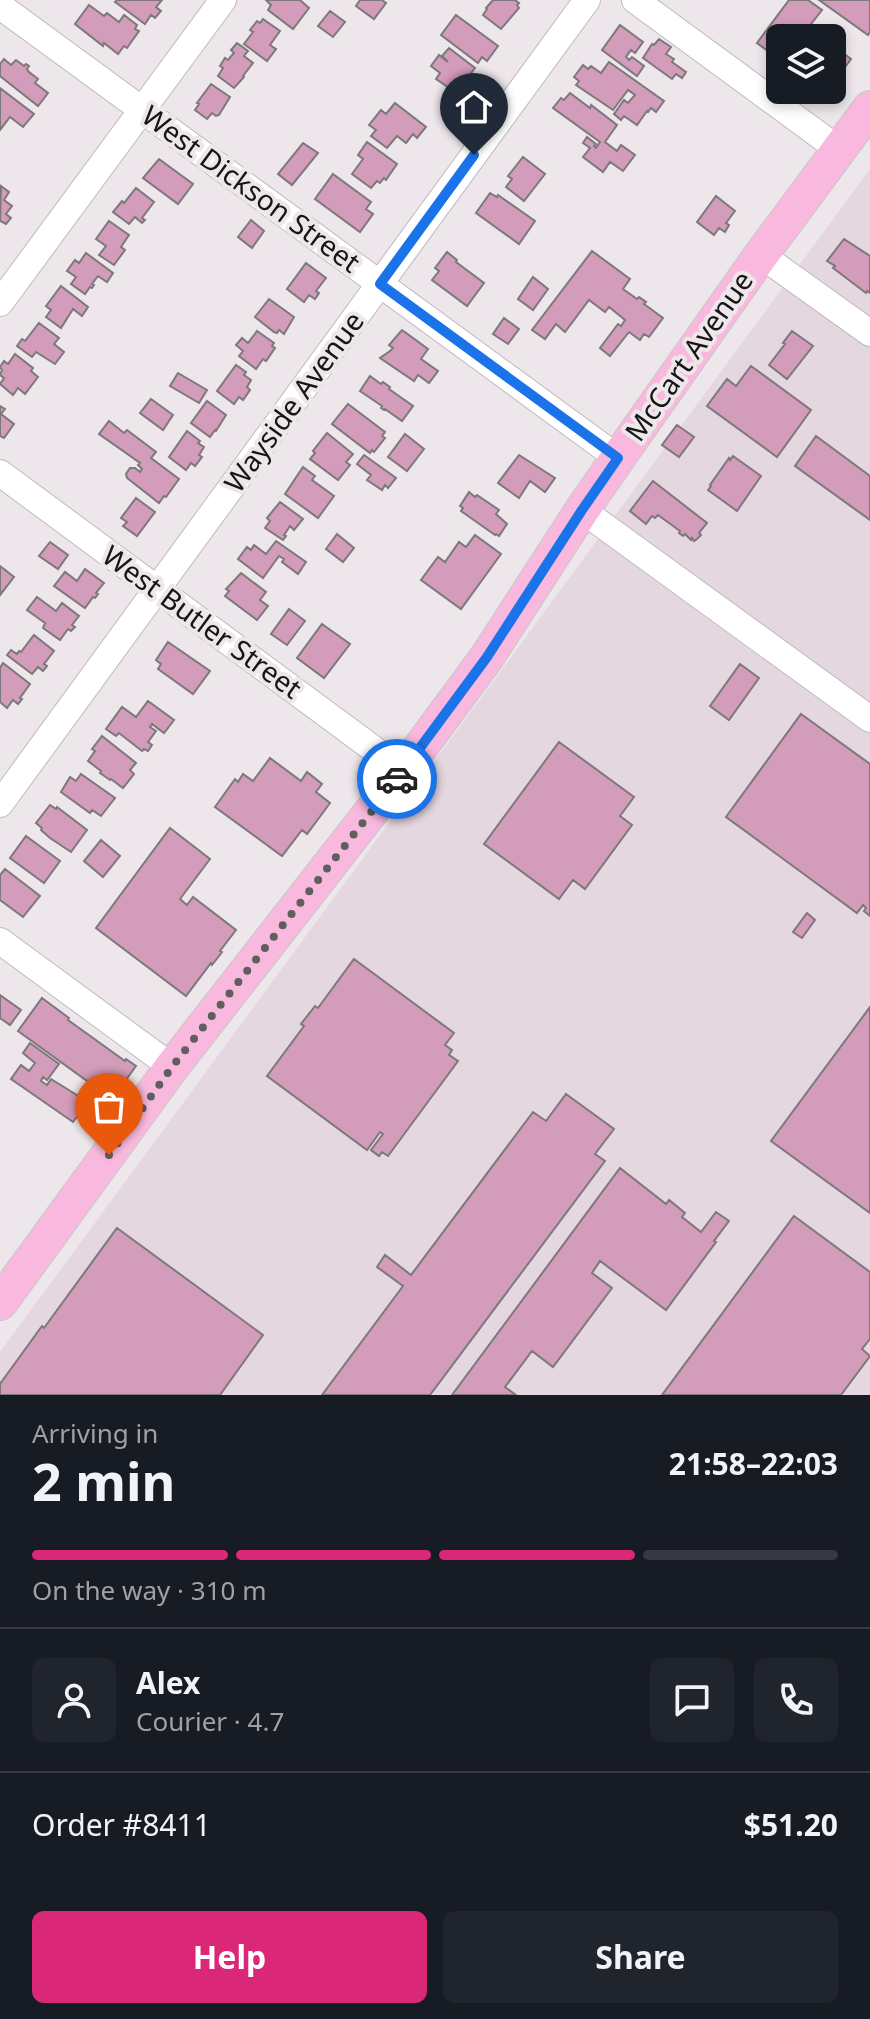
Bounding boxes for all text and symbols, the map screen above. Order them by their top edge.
map controls [766,24,846,104]
button: layers [766,24,846,104]
pin [440,73,508,155]
icon: home [452,85,496,129]
street label: West Dickson Street [135,96,368,280]
street label: McCart Avenue [615,263,761,448]
street label: Wayside Avenue [215,303,372,499]
street label: West Butler Street [95,536,310,706]
courier [357,739,437,819]
icon: car [375,757,419,801]
pin [75,1073,143,1155]
icon: bag [87,1085,131,1129]
text: Arriving in [32,1415,158,1451]
text: 21:58–22:03 [669,1443,838,1484]
text: 2 min [32,1445,175,1516]
text: On the way · 310 m [32,1572,266,1608]
button: person [32,1658,116,1742]
button: chat [650,1658,734,1742]
button: phone [754,1658,838,1742]
text: Alex [136,1662,200,1703]
text: Courier · 4.7 [136,1703,284,1739]
text: Order #8411 [32,1804,211,1845]
text: $51.20 [744,1804,838,1845]
button: Help [32,1911,427,2003]
button: Share [443,1911,838,2003]

